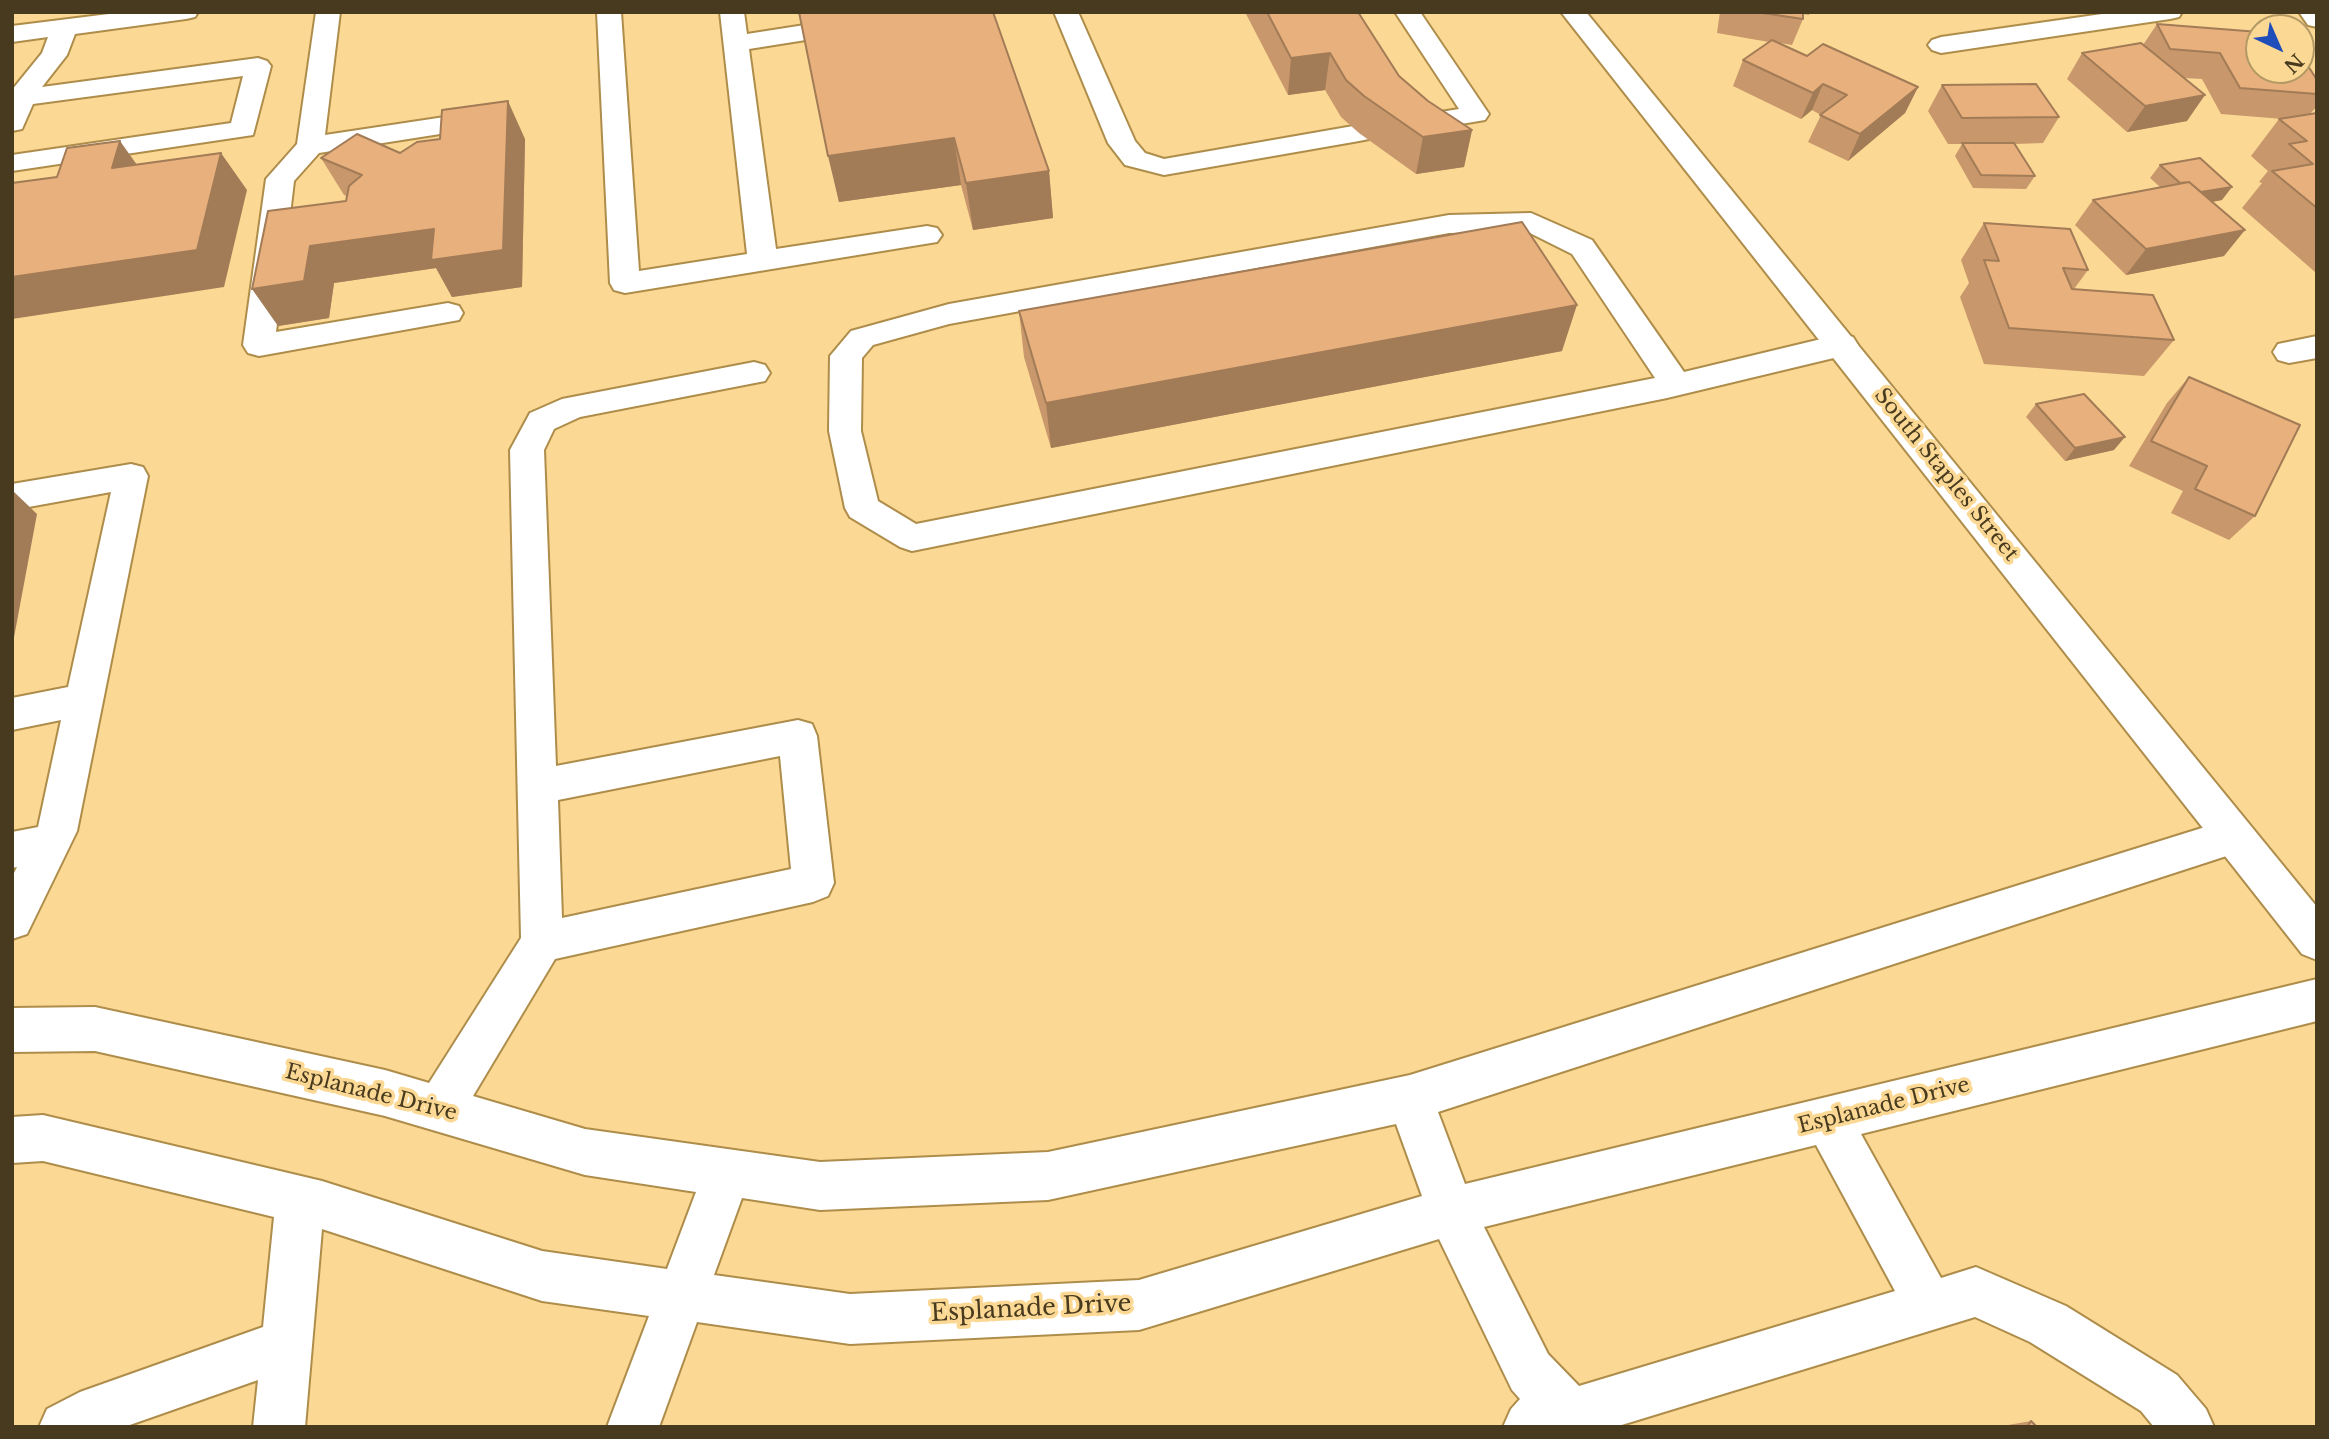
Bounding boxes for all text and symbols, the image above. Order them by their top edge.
north arrow [2245,14,2315,84]
text: N [2279,49,2308,78]
street label: South Staples Street [1869,384,2023,566]
street label: Esplanade Drive [283,1060,459,1126]
street label: Esplanade Drive [1796,1073,1972,1139]
street label: Esplanade Drive [930,1289,1132,1329]

